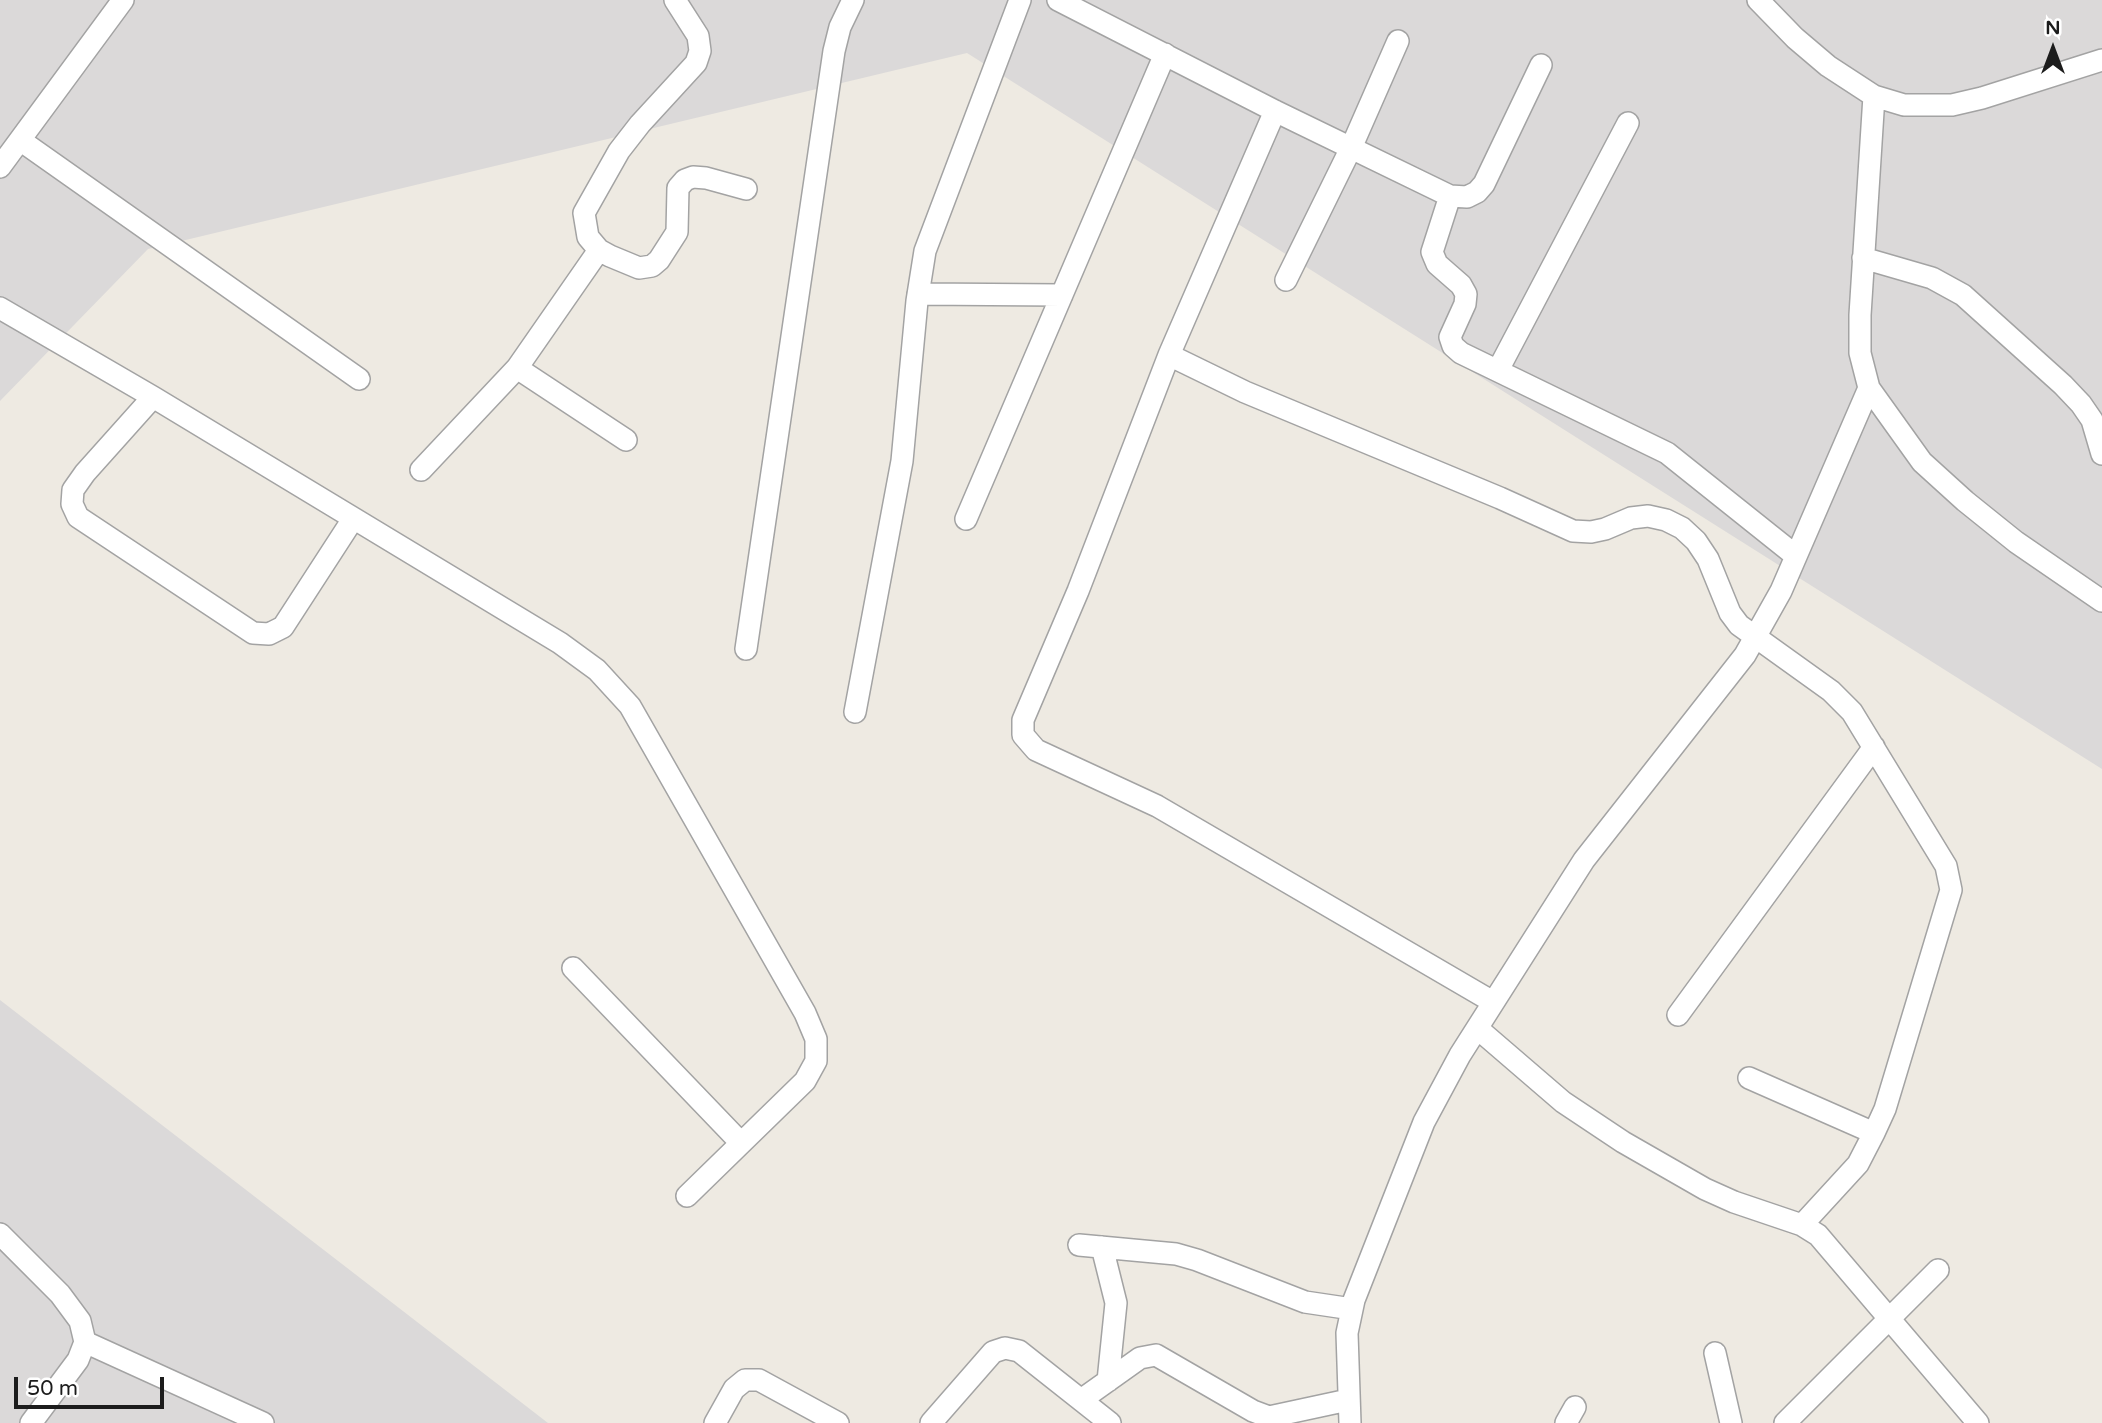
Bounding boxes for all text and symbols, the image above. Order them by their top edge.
north arrow [2018,14,2088,84]
text: N [2045,17,2061,39]
scale bar [18,1364,168,1408]
text: 50 m [27,1376,78,1401]

